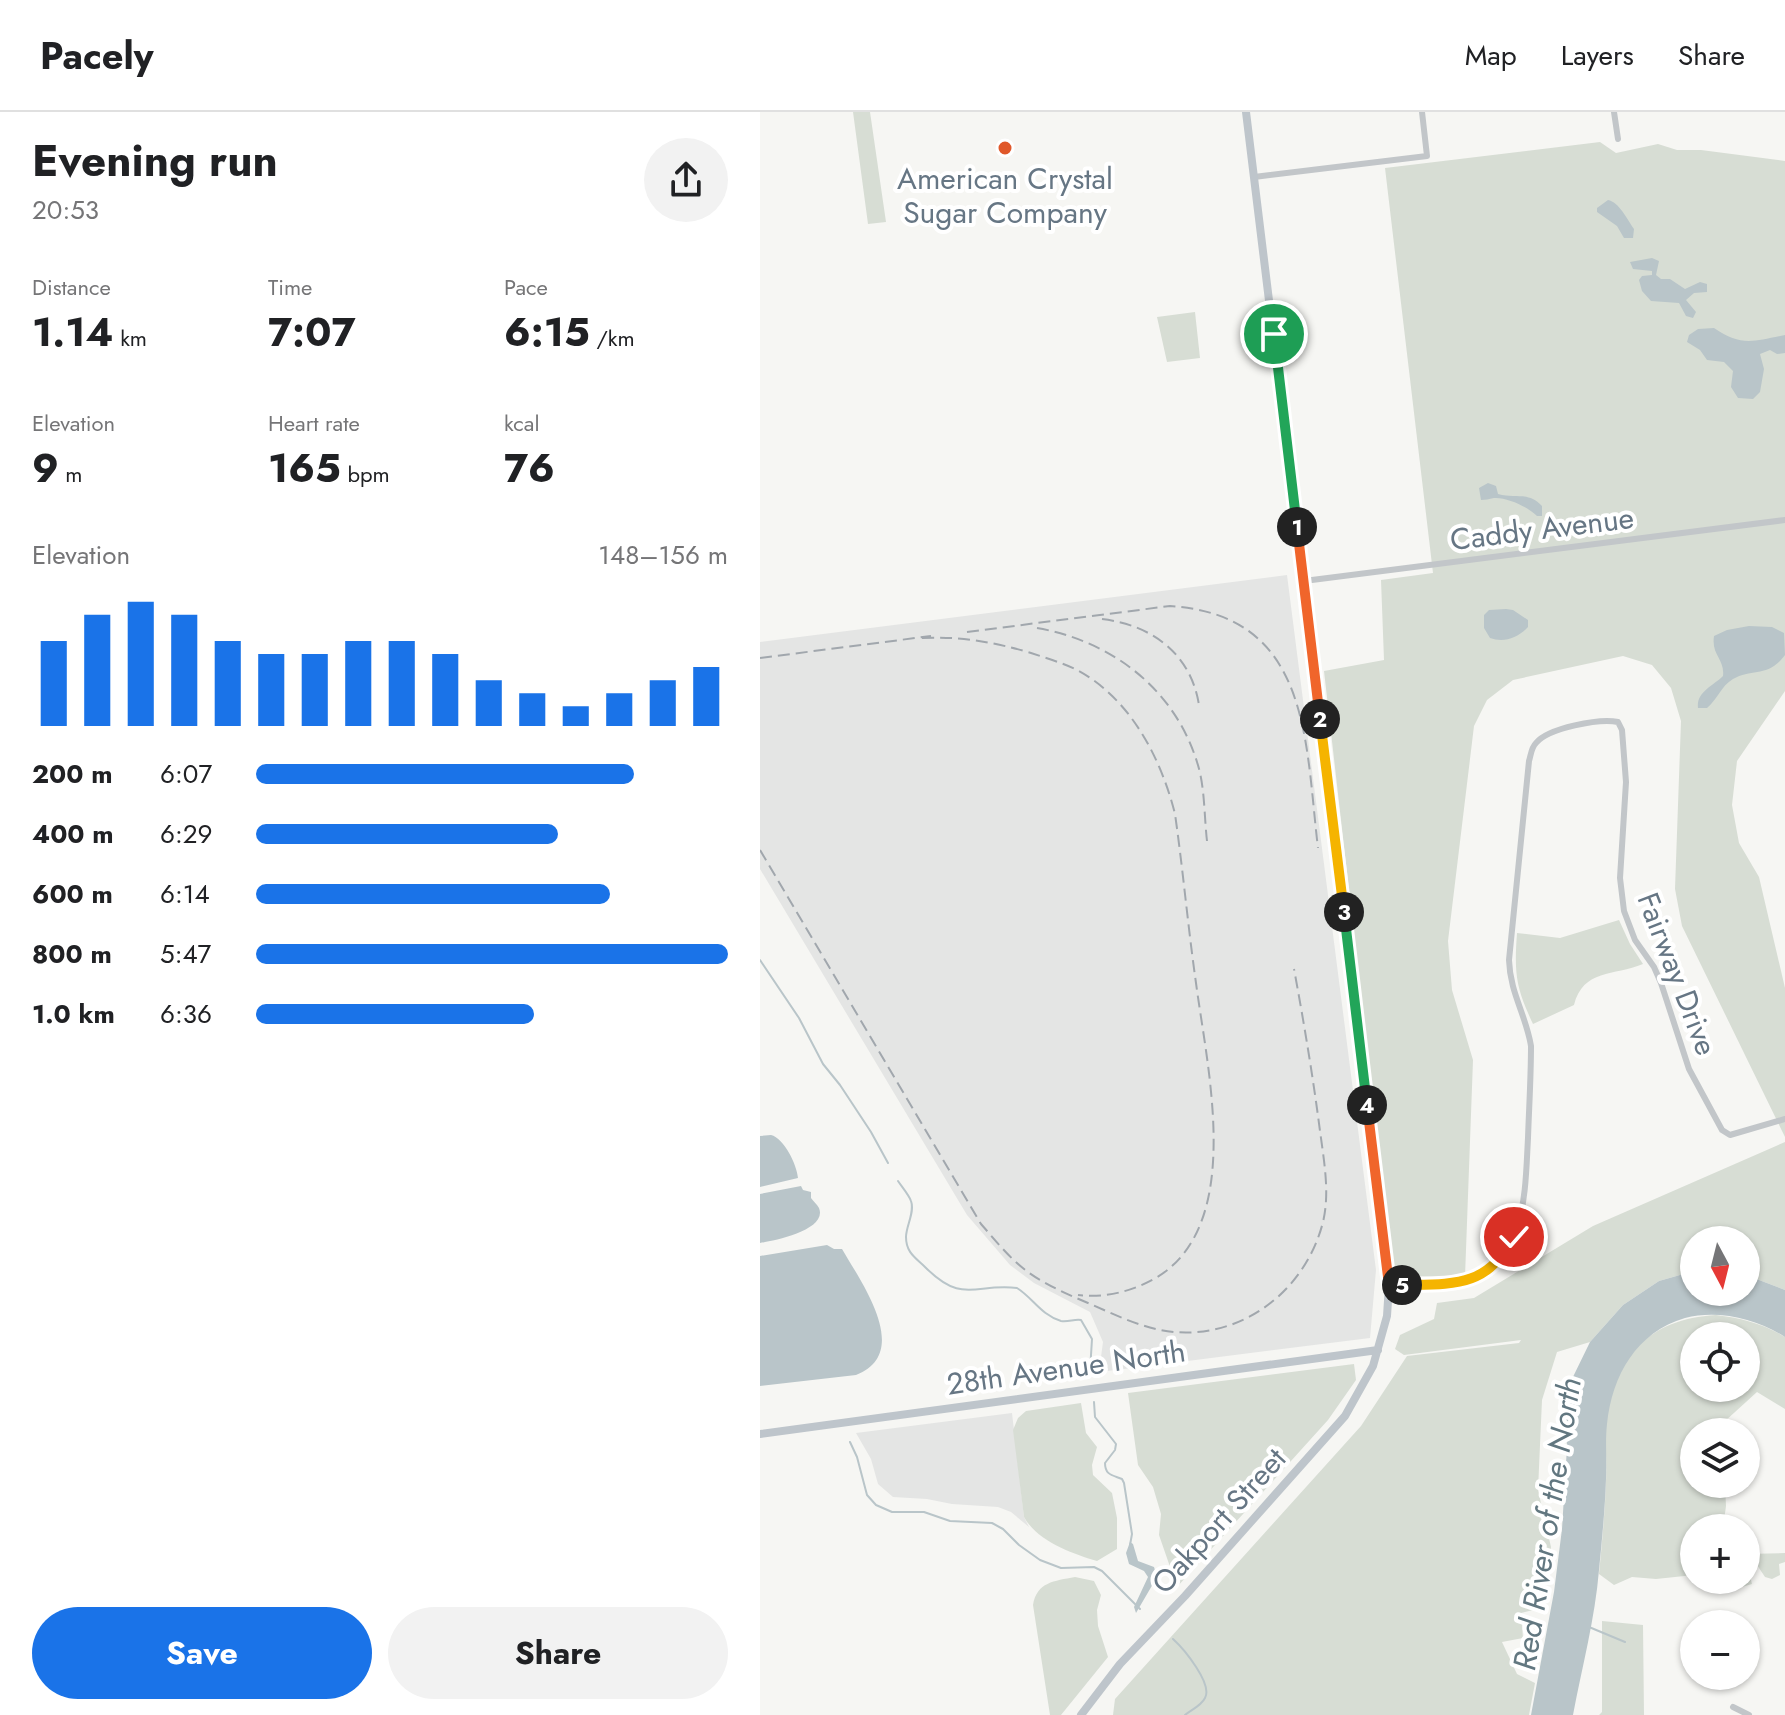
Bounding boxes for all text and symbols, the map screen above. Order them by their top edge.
text: Pacely [40,28,154,83]
text: Map [1465,35,1517,76]
text: Layers [1561,35,1634,76]
text: Share [1678,35,1745,76]
text: Evening run [32,129,278,193]
button: share [644,138,728,222]
marker: American Crystal Sugar Company [996,139,1014,157]
place label: American Crystal Sugar Company [897,157,1113,234]
text: 20:53 [32,191,99,229]
text: Distance [32,271,111,303]
text: Time [268,271,312,303]
text: Pace [504,271,548,303]
pin [1240,300,1308,368]
text: 1.14 [32,303,114,361]
text: 7:07 [268,303,356,361]
text: 6:15 [504,303,590,361]
icon: arrive [1252,312,1296,356]
text: km [114,322,147,354]
text: /km [590,322,635,354]
text: Elevation [32,407,115,439]
text: Heart rate [268,407,360,439]
text: kcal [504,407,540,439]
text: 9 [32,439,59,497]
text: 165 [268,439,341,497]
text: 76 [504,439,555,497]
text: m [59,458,83,490]
text: bpm [341,458,390,490]
street label: Caddy Avenue [1448,496,1636,561]
pin: 1 [1277,507,1317,547]
text: 1 [1291,511,1303,543]
text: Elevation [32,536,130,574]
text: 148–156 m [598,536,728,574]
pin: 2 [1300,699,1340,739]
text: 2 [1313,703,1327,735]
text: 200 m [32,755,113,793]
text: 6:07 [160,755,212,793]
text: 400 m [32,815,114,853]
text: 6:29 [160,815,213,853]
text: 600 m [32,875,113,913]
text: 6:14 [160,875,210,913]
street label: Fairway Drive [1627,886,1728,1061]
pin: 3 [1324,892,1364,932]
text: 3 [1337,896,1351,928]
text: 800 m [32,935,112,973]
text: 5:47 [160,935,211,973]
text: 1.0 km [32,995,115,1033]
text: 6:36 [160,995,212,1033]
pin: 4 [1347,1085,1387,1125]
text: 4 [1359,1089,1375,1121]
pin [1480,1203,1548,1271]
icon: check [1492,1215,1536,1259]
north arrow [1680,1226,1760,1306]
map controls [1680,1226,1760,1690]
pin: 5 [1382,1265,1422,1305]
text: 5 [1395,1269,1409,1301]
button: locate [1680,1322,1760,1402]
street label: 28th Avenue North [944,1329,1188,1406]
water label: Red River of the North [1501,1374,1593,1674]
button: layers [1680,1418,1760,1498]
street label: Oakport Street [1141,1438,1296,1603]
button: + [1680,1514,1760,1594]
button: Save [32,1607,372,1699]
button: Share [388,1607,728,1699]
button: − [1680,1610,1760,1690]

